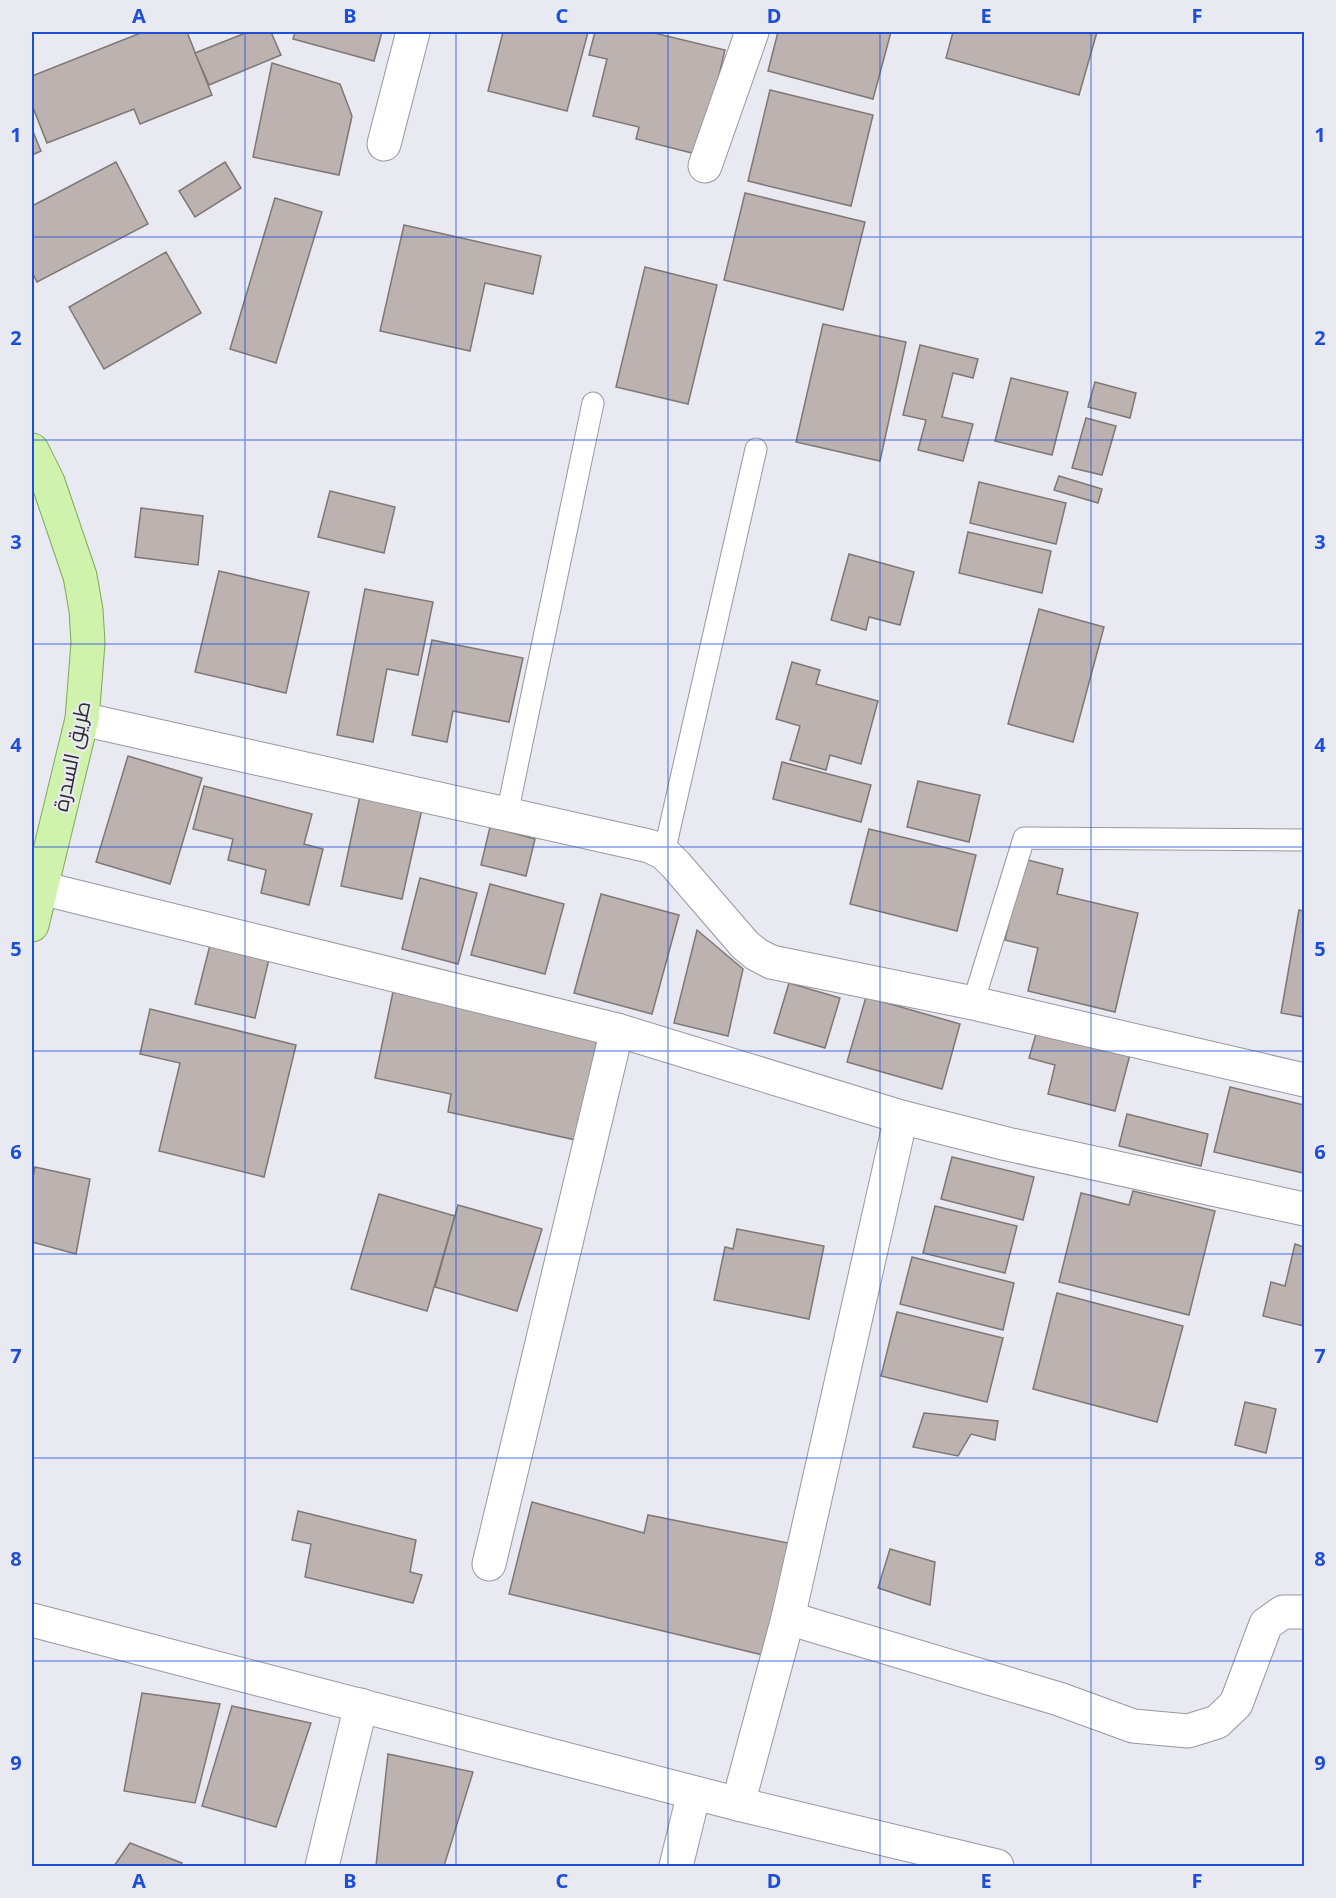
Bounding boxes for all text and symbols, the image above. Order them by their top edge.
text: A [132,2,146,29]
text: B [343,2,357,29]
text: C [556,2,569,29]
text: D [767,2,781,29]
text: E [980,2,992,29]
text: F [1192,2,1202,29]
text: 1 [10,121,22,148]
text: 1 [1314,121,1326,148]
text: 2 [10,324,22,351]
text: 2 [1314,324,1326,351]
text: 3 [10,528,22,555]
text: 3 [1314,528,1326,555]
street label: طريق السدرة [46,698,96,814]
text: 4 [10,731,22,758]
text: 4 [1314,731,1326,758]
text: 5 [10,935,22,962]
text: 5 [1314,935,1326,962]
text: 6 [10,1138,22,1165]
text: 6 [1314,1138,1326,1165]
text: 7 [10,1342,22,1369]
text: 7 [1314,1342,1326,1369]
text: 8 [10,1545,22,1572]
text: 8 [1314,1545,1326,1572]
text: 9 [10,1749,22,1776]
text: 9 [1314,1749,1326,1776]
text: A [132,1867,146,1894]
text: B [343,1867,357,1894]
text: C [556,1867,569,1894]
text: D [767,1867,781,1894]
text: E [980,1867,992,1894]
text: F [1192,1867,1202,1894]

